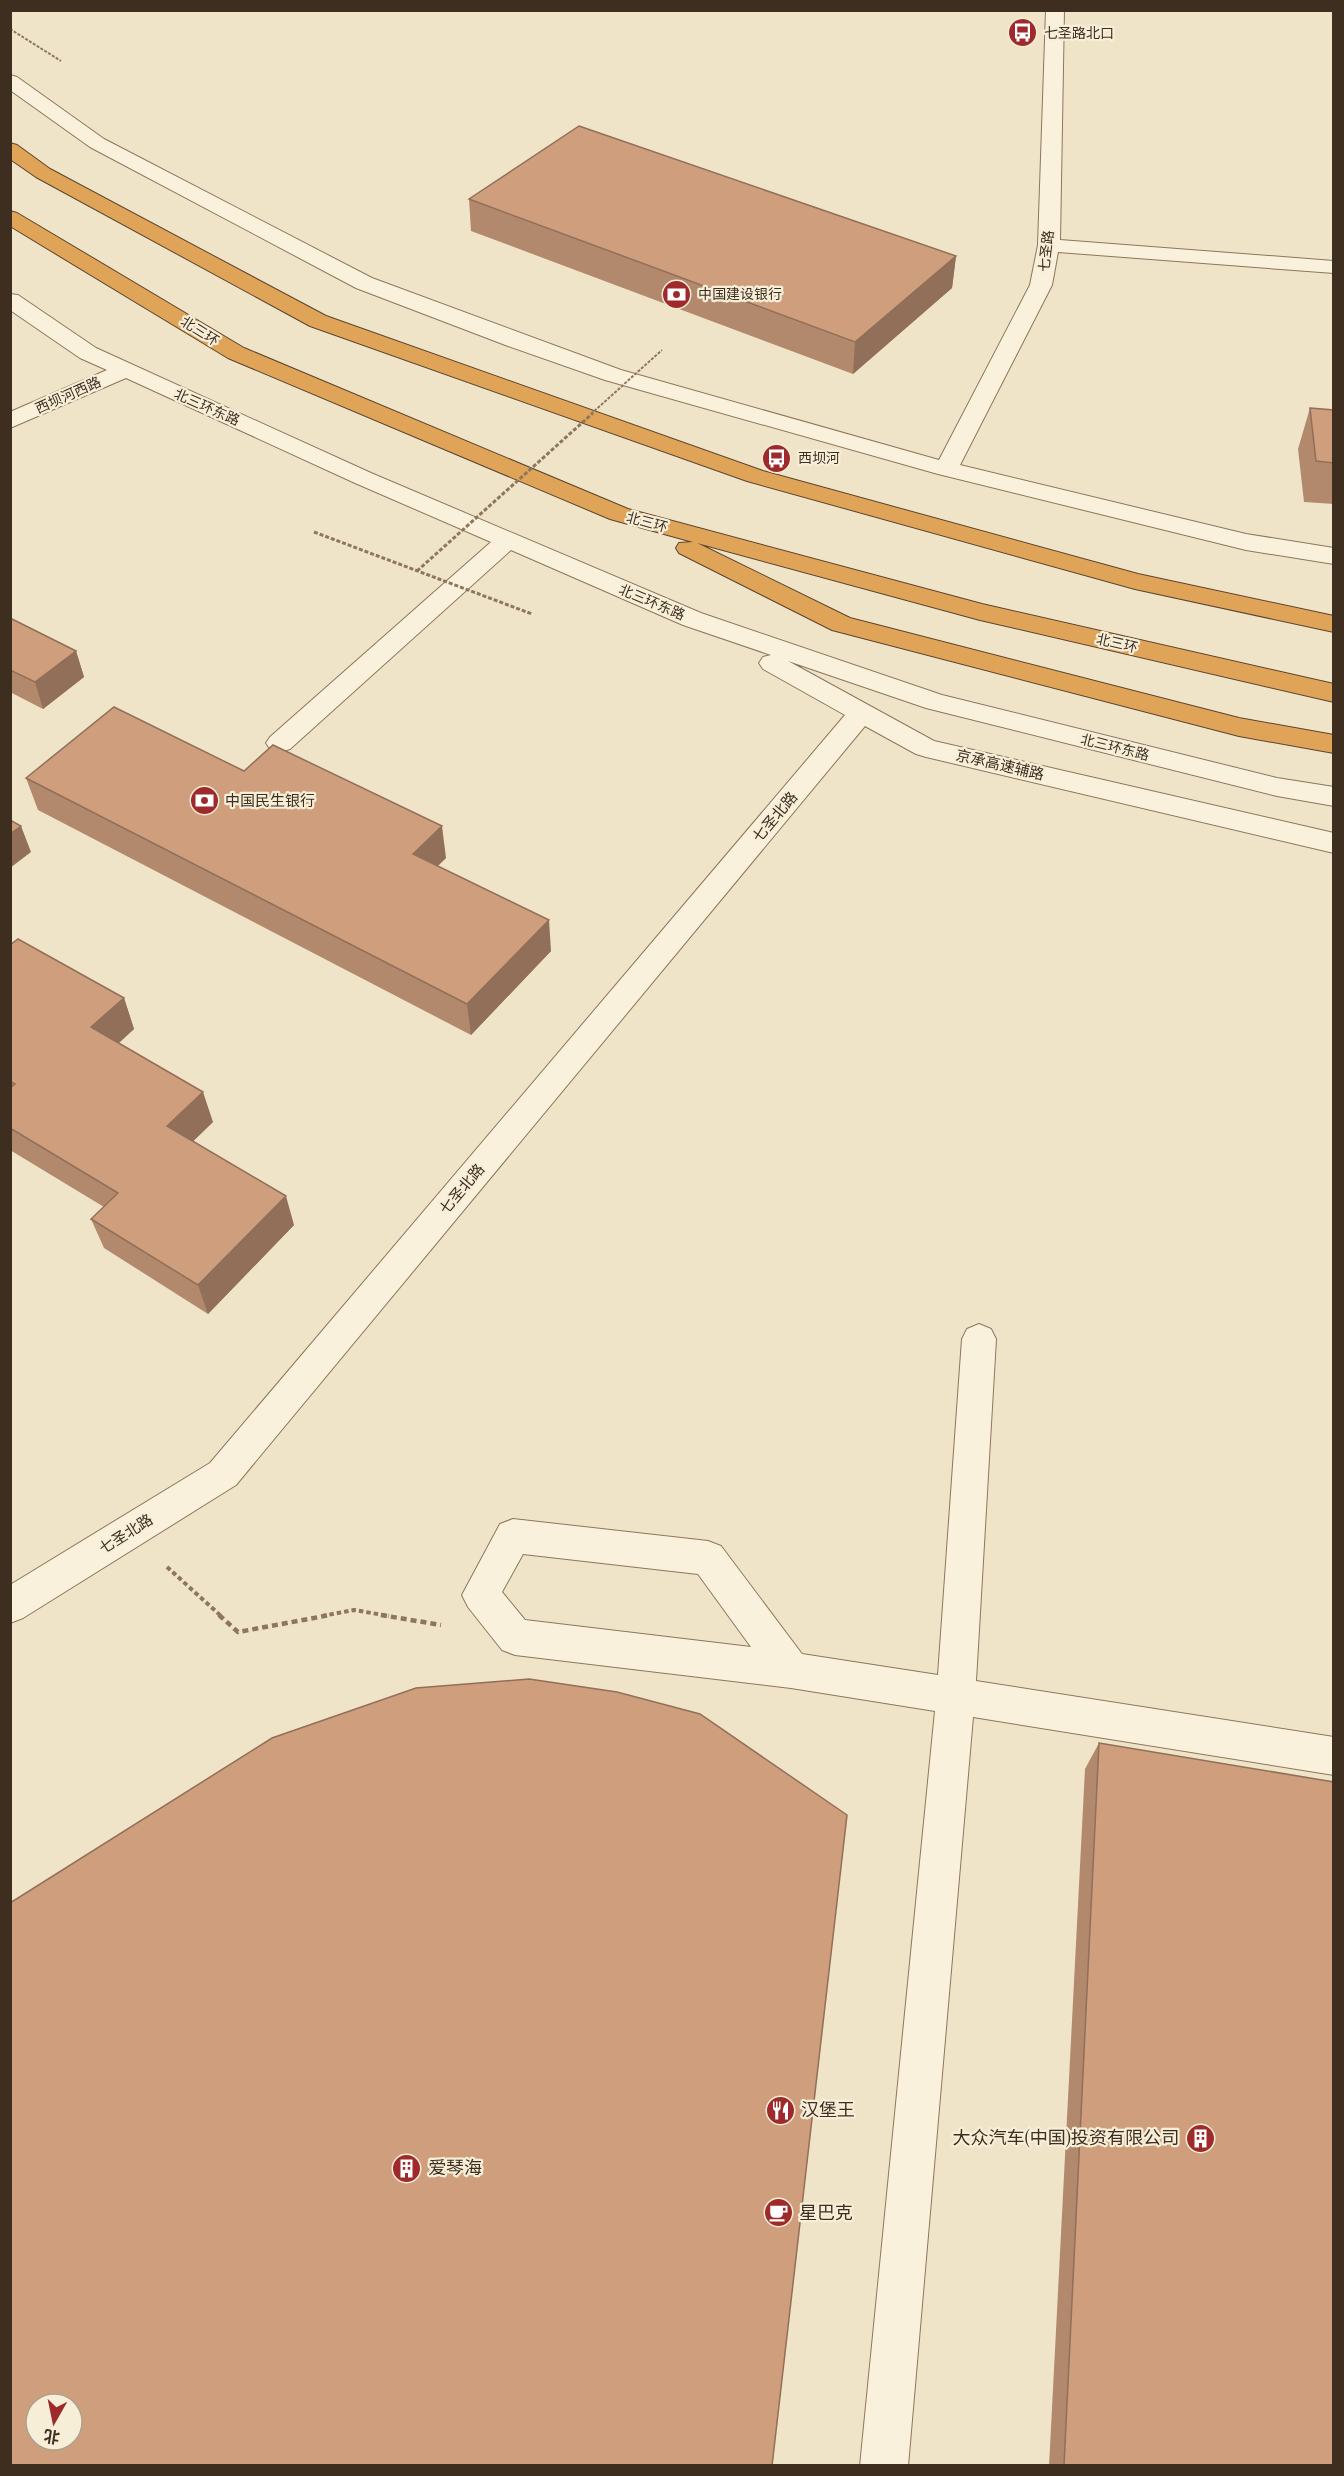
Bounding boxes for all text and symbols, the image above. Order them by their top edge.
bus stop icon: 七圣路北口 [1007,17,1039,49]
place label: 七圣路北口 [1044,23,1114,42]
street label: 七圣路 [1034,229,1057,273]
bank icon: 中国建设银行 [661,278,693,310]
place label: 中国建设银行 [698,284,782,303]
street label: 北三环 [177,311,223,350]
street label: 西坝河西路 [32,372,104,417]
street label: 北三环东路 [171,384,243,429]
bus stop icon: 西坝河 [761,442,793,474]
place label: 西坝河 [798,448,840,467]
street label: 北三环 [624,507,670,536]
street label: 北三环东路 [616,579,688,624]
street label: 北三环 [1095,629,1140,656]
street label: 北三环东路 [1079,729,1151,764]
street label: 京承高速辅路 [954,744,1046,784]
bank icon: 中国民生银行 [188,785,220,817]
street label: 七圣北路 [747,787,801,846]
place label: 中国民生银行 [225,790,315,810]
street label: 七圣北路 [434,1159,488,1218]
street label: 七圣北路 [95,1509,156,1558]
restaurant icon: 汉堡王 [764,2094,796,2126]
place label: 汉堡王 [801,2097,855,2121]
building icon: 大众汽车(中国)投资有限公司 [1184,2122,1216,2154]
place label: 大众汽车(中国)投资有限公司 [952,2125,1179,2149]
building icon: 爱琴海 [391,2152,423,2184]
place label: 爱琴海 [428,2155,482,2179]
cafe icon: 星巴克 [762,2197,794,2229]
place label: 星巴克 [799,2200,853,2224]
north arrow [24,2392,84,2452]
text: 北 [42,2426,61,2449]

